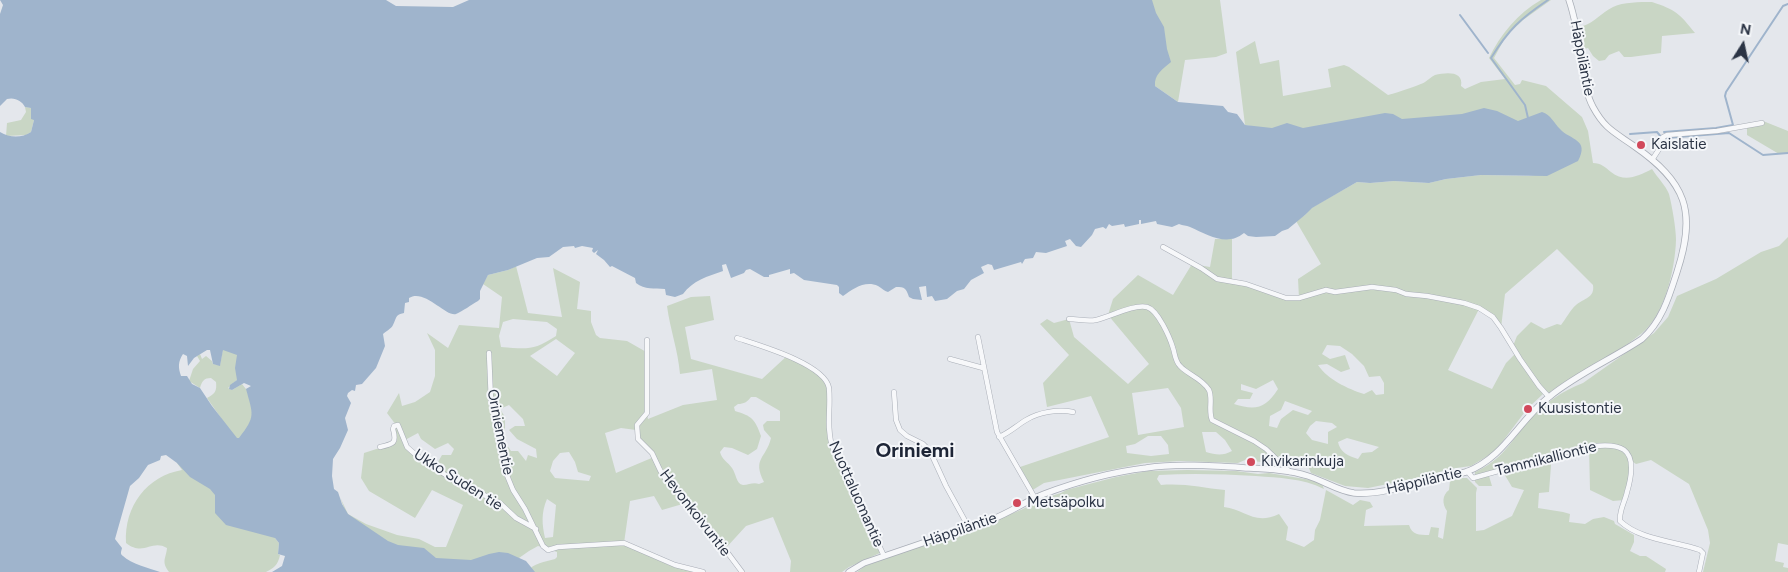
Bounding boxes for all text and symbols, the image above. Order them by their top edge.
street label: Häppiläntie [1566,19,1598,97]
north arrow [1718,20,1768,70]
text: N [1739,20,1752,39]
place label: Kaislatie [1651,136,1706,154]
marker: Kaislatie [1635,139,1647,151]
street label: Oriniementie [483,388,517,476]
place label: Kuusistontie [1538,400,1621,418]
marker: Kuusistontie [1522,403,1534,415]
street label: Nuottaluomantie [825,438,887,550]
street label: Tammikalliontie [1494,438,1598,480]
district label: Oriniemi [876,439,954,463]
street label: Ukko Suden tie [410,446,506,514]
place label: Kivikarinkuja [1261,453,1344,471]
marker: Kivikarinkuja [1245,456,1257,468]
street label: Häppiläntie [1385,464,1463,498]
street label: Hevonkoivuntie [656,466,734,560]
place label: Metsäpolku [1027,494,1105,512]
marker: Metsäpolku [1011,497,1023,509]
street label: Häppiläntie [921,509,999,551]

